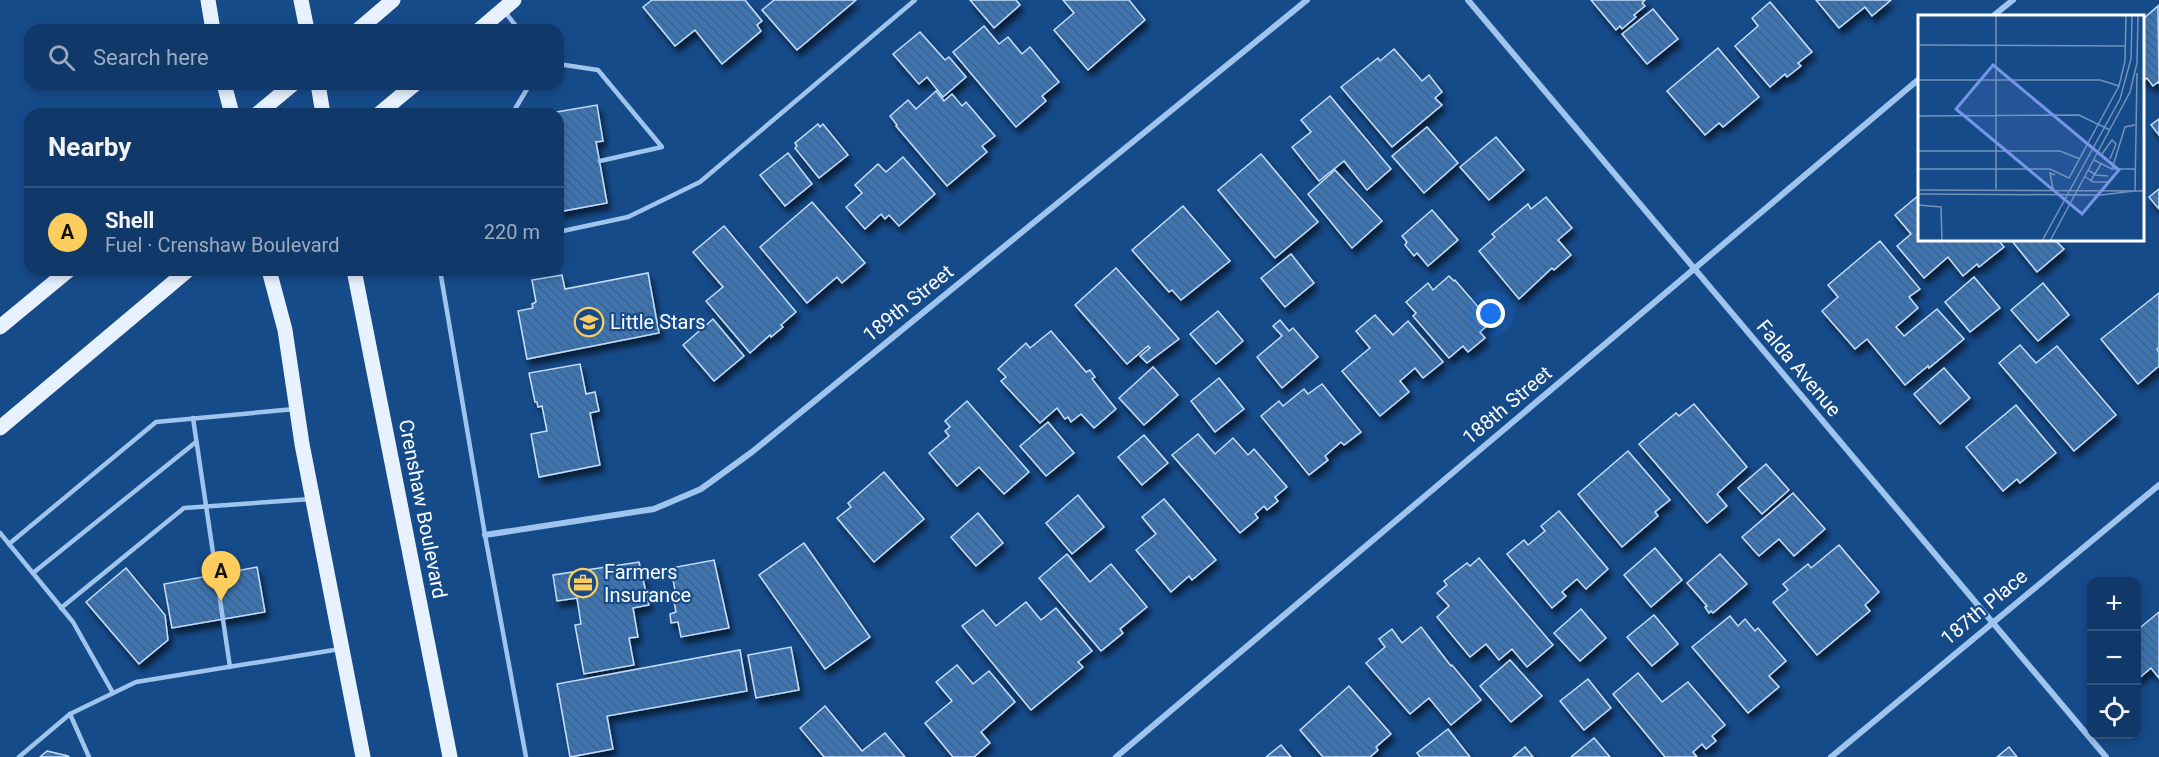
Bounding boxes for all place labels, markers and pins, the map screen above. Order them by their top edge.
school or university icon: Little Stars [573,306,605,338]
place label: Little Stars [610,310,706,334]
pin: A [202,552,240,601]
place label: Farmers Insurance [604,560,691,607]
office icon: Farmers Insurance [567,567,599,599]

